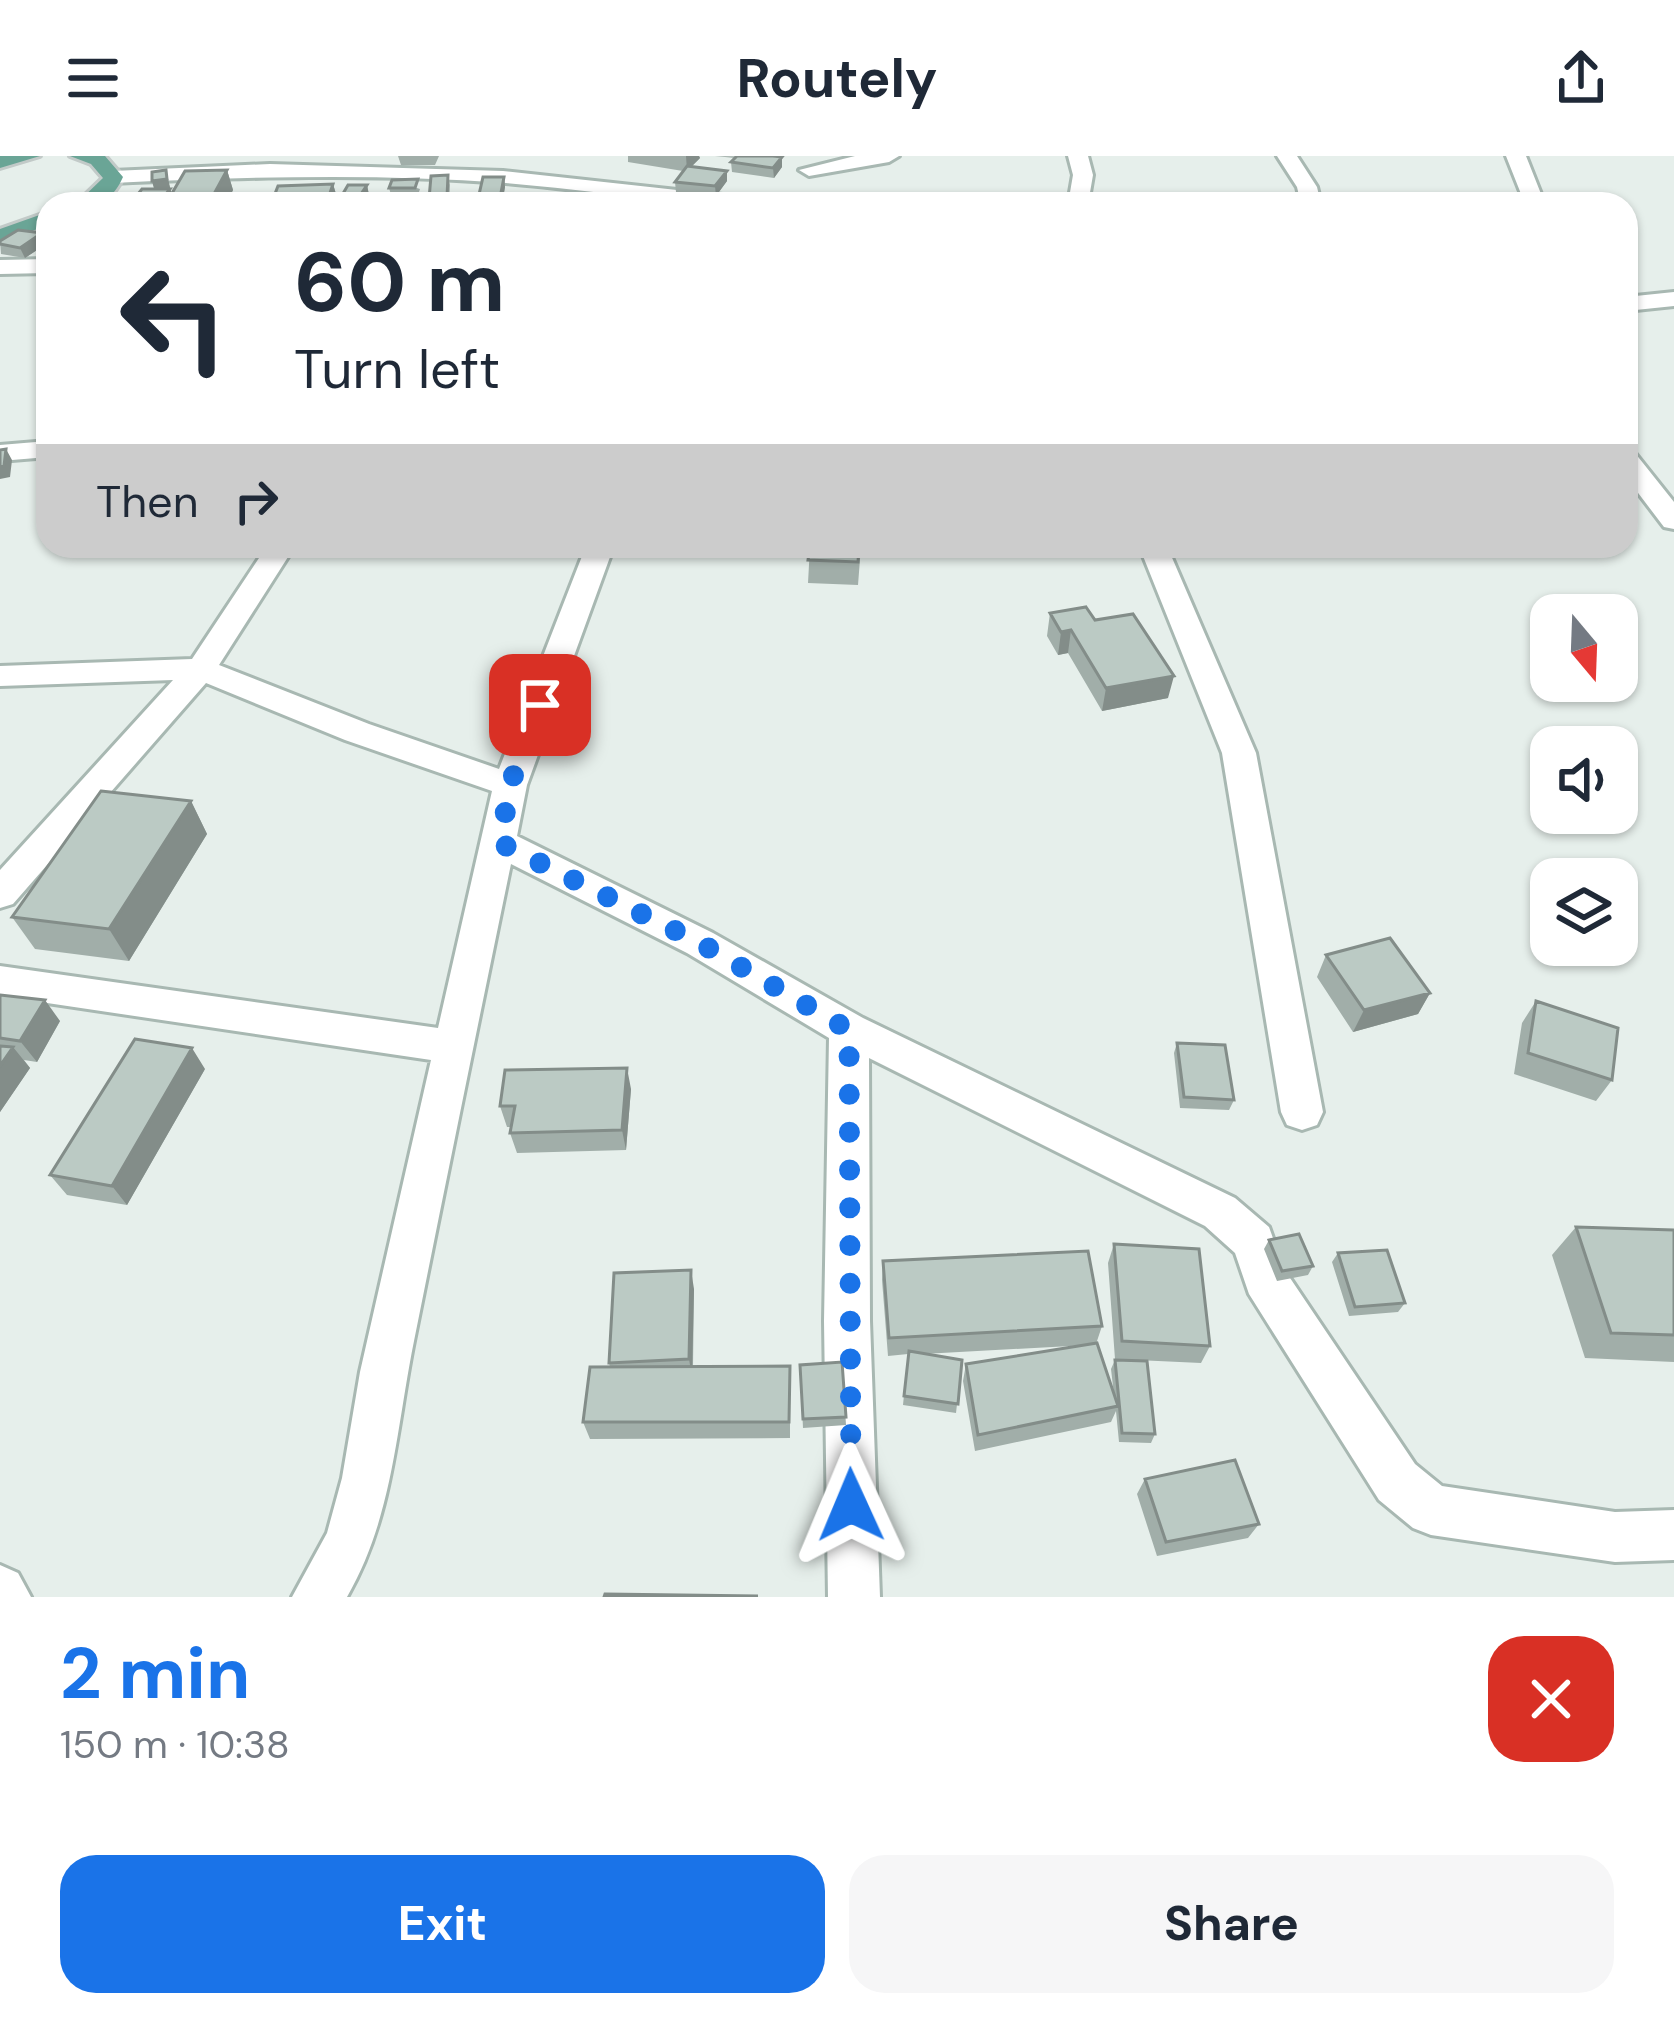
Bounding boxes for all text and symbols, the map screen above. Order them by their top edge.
text: Routely [737,43,937,114]
icon: menu [60,45,126,111]
icon: share [1548,45,1614,111]
text: 60 m [294,228,505,337]
icon: left [96,240,252,396]
text: Turn left [294,334,500,405]
icon: right [223,468,289,534]
text: Then [96,472,199,531]
north arrow [1530,594,1638,702]
map controls [1530,594,1638,966]
pin [489,654,591,756]
icon: arrive [507,672,573,738]
button: sound [1530,726,1638,834]
button: layers [1530,858,1638,966]
position arrow [788,1442,914,1568]
text: 2 min [60,1627,250,1720]
button: close [1488,1636,1614,1762]
text: 150 m · 10:38 [60,1719,290,1770]
button: Exit [60,1855,825,1993]
button: Share [849,1855,1614,1993]

